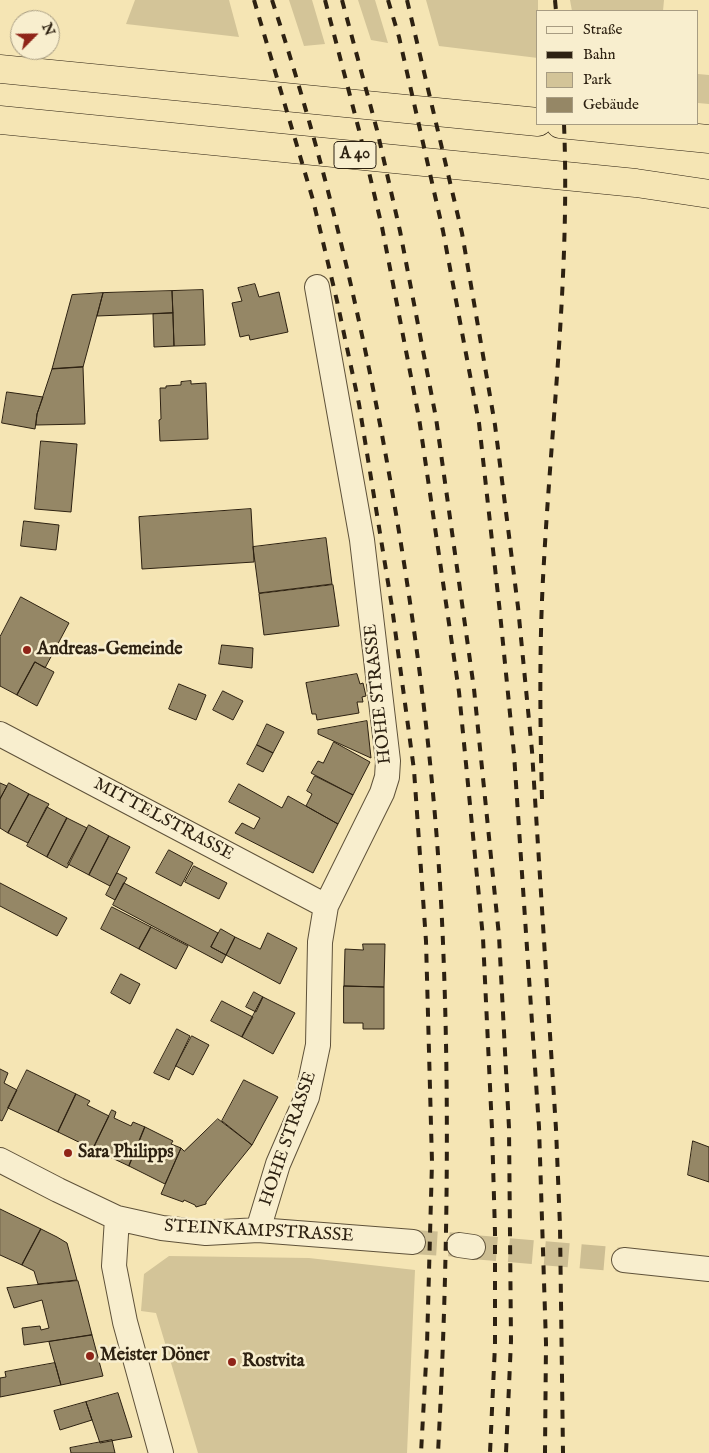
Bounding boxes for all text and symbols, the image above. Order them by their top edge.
north arrow [10,10,60,60]
legend [536,10,699,125]
text: N [37,20,59,39]
text: Straße [583,20,622,39]
text: Bahn [583,45,615,64]
text: Park [583,70,612,89]
text: Gebäude [583,95,639,114]
road number: A 40 [334,142,376,168]
street label: HOHE STRASSE [361,623,397,765]
place label: Andreas-Gemeinde [37,639,183,661]
marker: Andreas-Gemeinde [21,644,33,656]
street label: MITTELSTRASSE [89,774,237,866]
street label: HOHE STRASSE [256,1069,322,1209]
place label: Sara Philipps [78,1142,174,1164]
marker: Sara Philipps [62,1147,74,1159]
street label: STEINKAMPSTRASSE [164,1216,354,1248]
place label: Meister Döner [100,1345,210,1367]
marker: Meister Döner [84,1350,96,1362]
place label: Rostvita [242,1351,305,1373]
marker: Rostvita [226,1356,238,1368]

